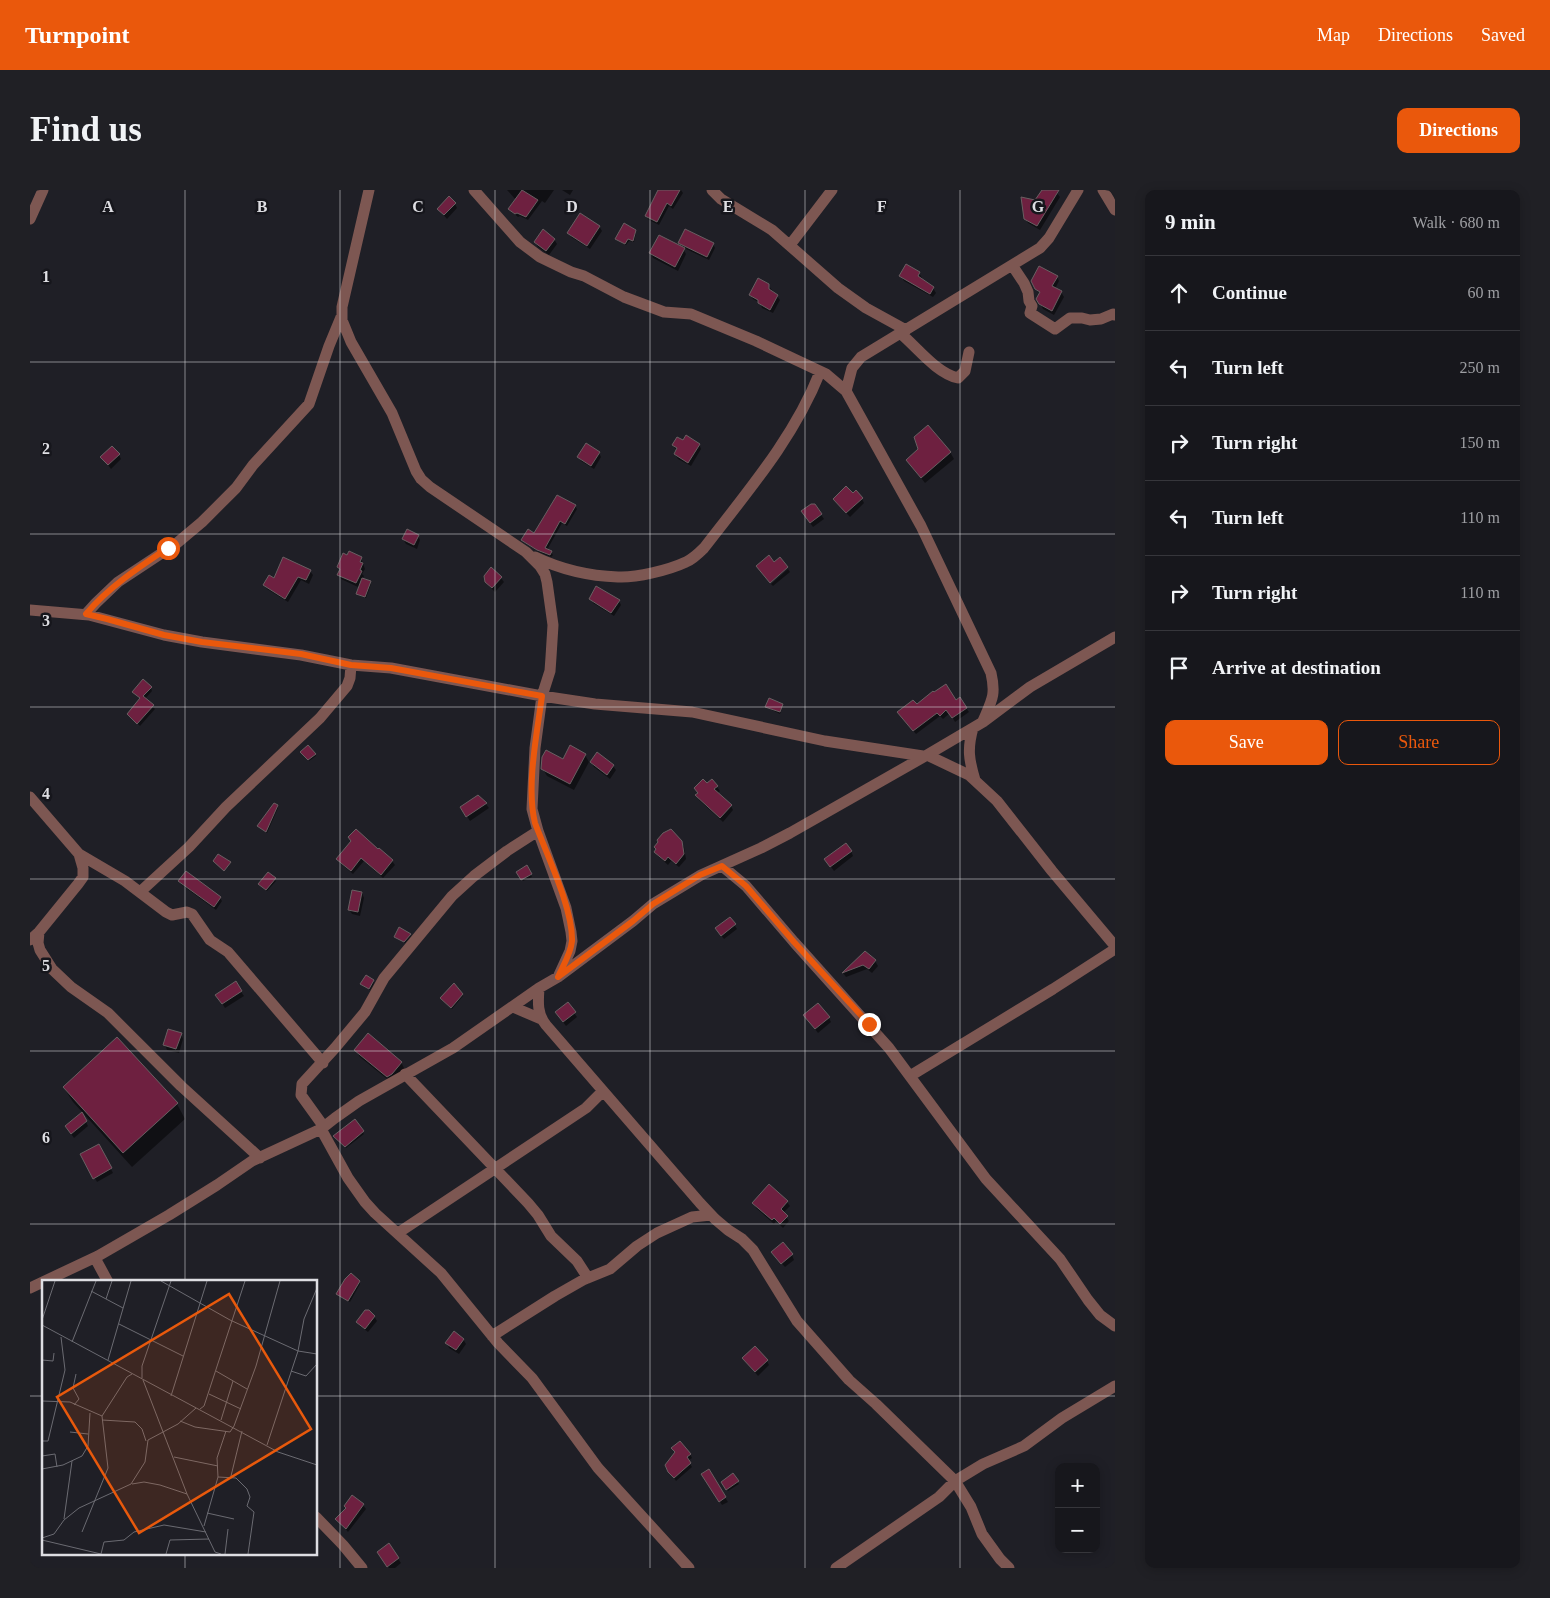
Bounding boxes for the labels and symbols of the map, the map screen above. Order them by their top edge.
text: A [102,198,114,215]
text: B [257,198,268,215]
text: C [412,198,424,215]
text: D [566,198,578,215]
text: E [723,198,733,215]
text: F [877,198,887,215]
text: G [1032,198,1045,215]
text: 1 [42,268,50,285]
text: 2 [42,440,50,457]
route start [157,537,180,560]
text: 3 [42,612,50,629]
text: 4 [42,785,50,802]
text: 5 [42,957,50,974]
route end [858,1013,881,1036]
text: 6 [42,1129,50,1146]
inset map [42,1280,318,1556]

